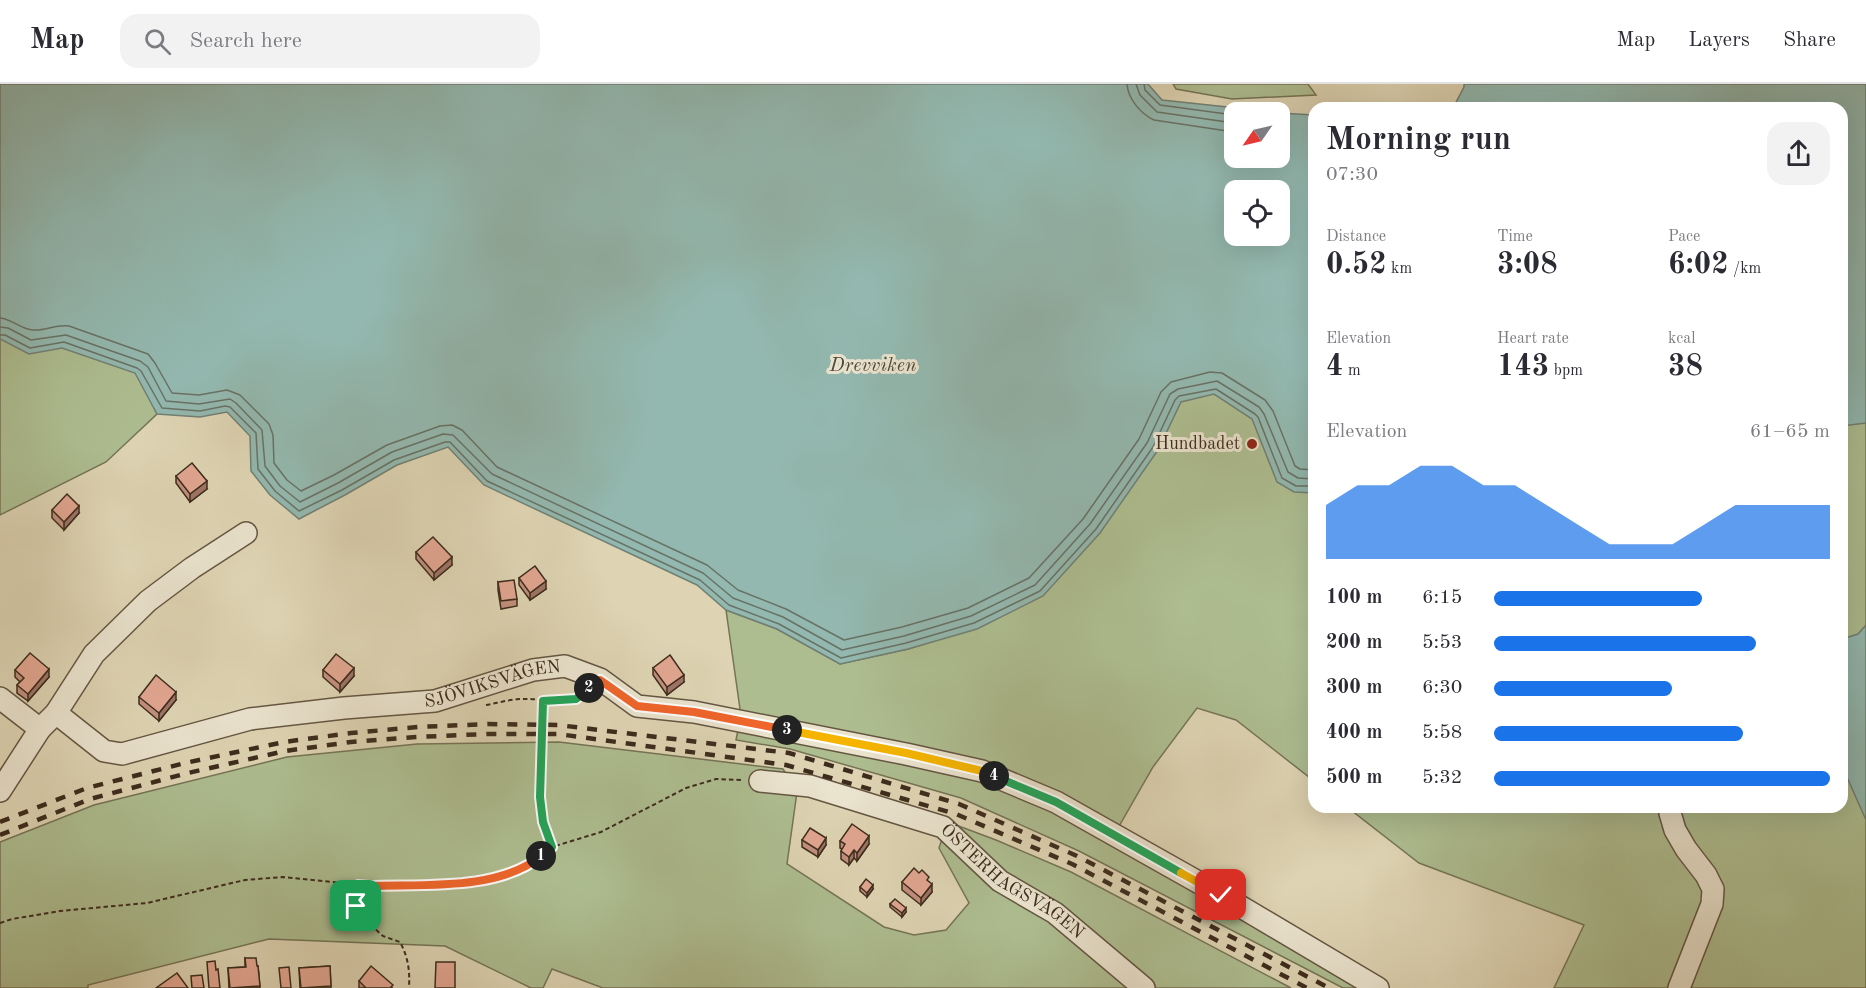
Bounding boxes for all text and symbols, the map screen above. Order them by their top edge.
search box [120,14,540,68]
icon: search [141,25,174,58]
text: Map [30,27,84,55]
text: Search here [189,30,302,52]
text: Map [1616,30,1655,51]
text: Layers [1688,30,1750,51]
text: Share [1783,30,1836,51]
north arrow [1224,102,1290,168]
map controls [1224,102,1290,246]
button: share [1767,122,1830,185]
text: Morning run [1326,124,1511,157]
text: 07:30 [1326,165,1378,185]
button: locate [1224,180,1290,246]
text: Distance [1326,229,1386,245]
text: Time [1497,229,1533,245]
text: Pace [1668,229,1700,245]
text: 0.52 [1326,250,1387,280]
text: 3:08 [1497,250,1558,280]
text: 6:02 [1668,250,1729,280]
text: km [1387,261,1412,277]
text: /km [1729,261,1761,277]
text: Elevation [1326,331,1391,347]
text: Heart rate [1497,331,1569,347]
text: kcal [1668,331,1696,347]
text: 4 [1326,352,1343,382]
text: 143 [1497,352,1549,382]
text: 38 [1668,352,1703,382]
water label: Drevviken [829,356,916,376]
text: m [1343,363,1361,379]
text: bpm [1549,363,1583,379]
text: Elevation [1326,422,1407,442]
text: 61–65 m [1750,422,1830,442]
place label: Hundbadet [1155,435,1240,453]
marker: Hundbadet [1245,437,1259,451]
text: 100 m [1326,588,1382,608]
text: 6:15 [1422,588,1462,608]
text: 200 m [1326,633,1382,653]
text: 5:53 [1422,633,1462,653]
street label: SJÖVIKSVÄGEN [424,658,562,711]
pin: 2 [574,673,604,703]
text: 300 m [1326,678,1382,698]
text: 6:30 [1422,678,1462,698]
text: 2 [584,680,594,696]
pin: 3 [772,715,802,745]
text: 3 [782,722,792,738]
text: 400 m [1326,723,1382,743]
text: 5:58 [1422,723,1462,743]
pin: 4 [979,761,1009,791]
text: 4 [989,768,999,784]
text: 500 m [1326,768,1382,788]
text: 5:32 [1422,768,1462,788]
street label: ÖSTERHAGSVÄGEN [937,818,1087,942]
pin: 1 [526,841,556,871]
text: 1 [536,848,546,864]
pin [1195,869,1246,920]
icon: check [1204,878,1237,911]
pin [330,880,381,931]
icon: arrive [339,889,372,922]

